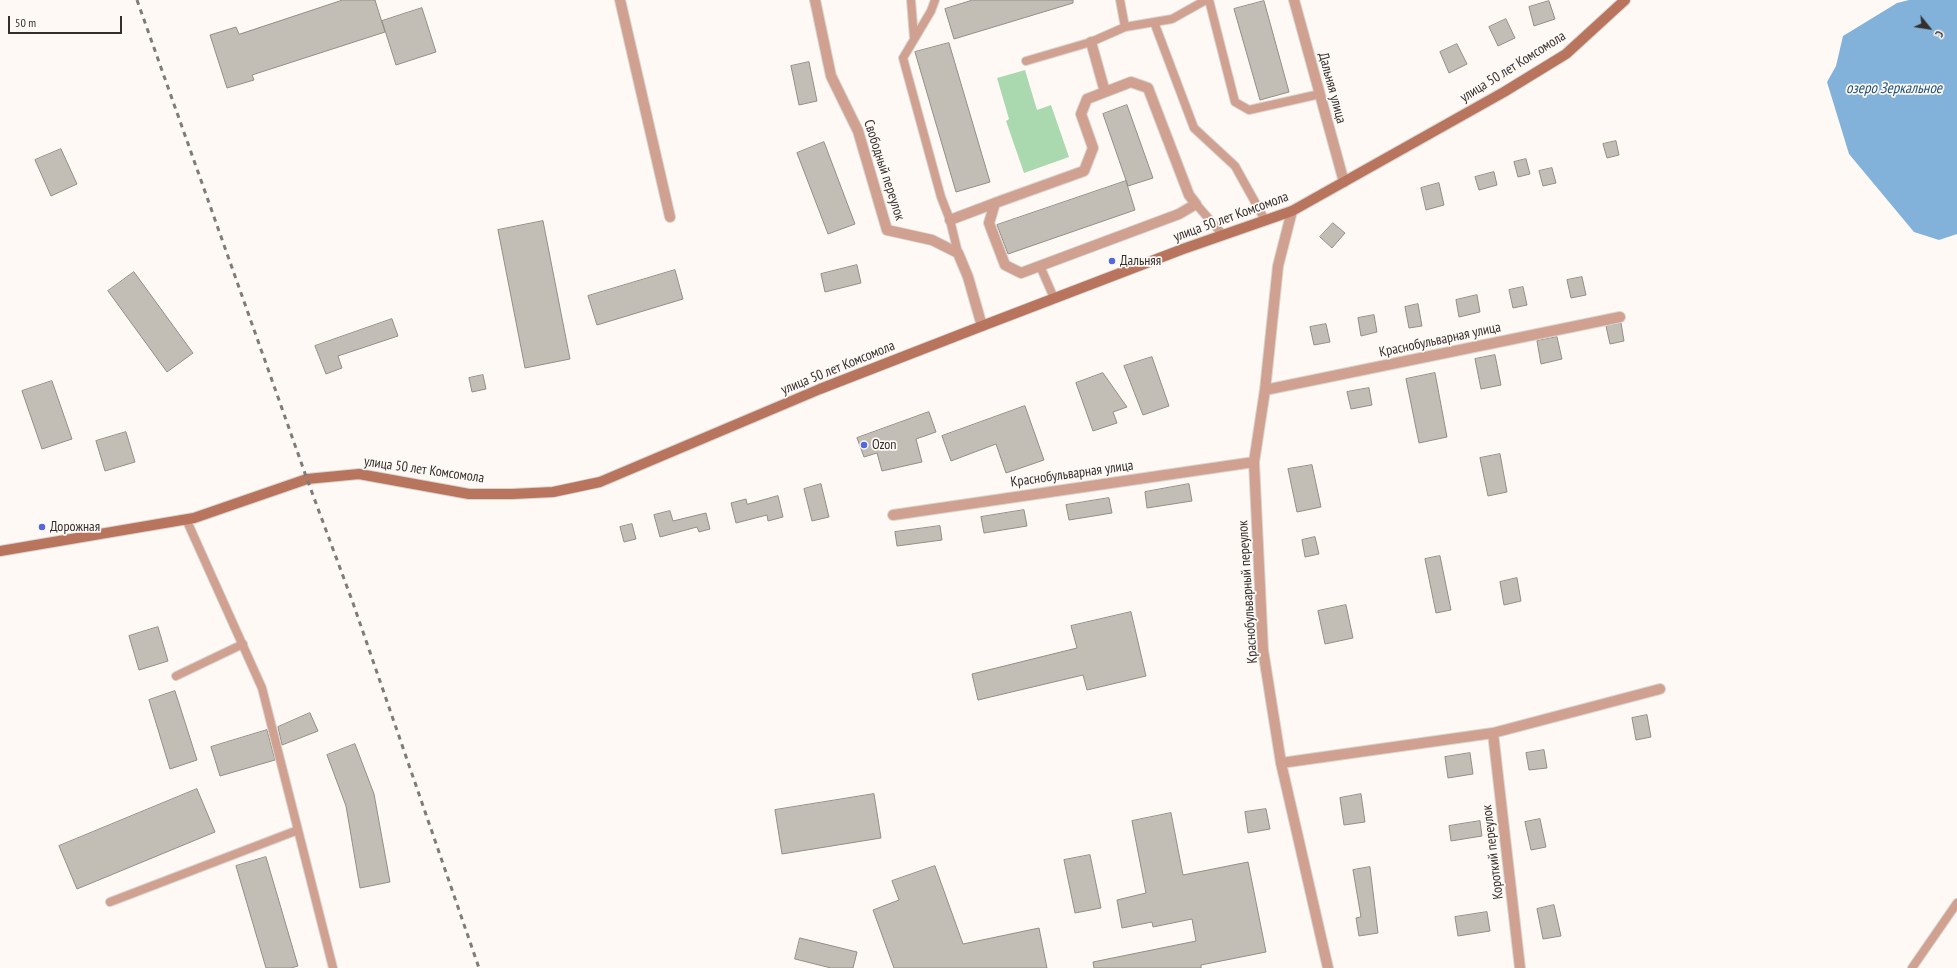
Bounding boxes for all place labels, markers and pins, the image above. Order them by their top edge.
place label: Дальняя [1120,253,1161,269]
marker: Дальняя [1107,256,1117,266]
place label: Ozon [872,437,897,453]
marker: Ozon [859,440,869,450]
place label: Дорожная [50,519,100,535]
marker: Дорожная [37,522,47,532]

